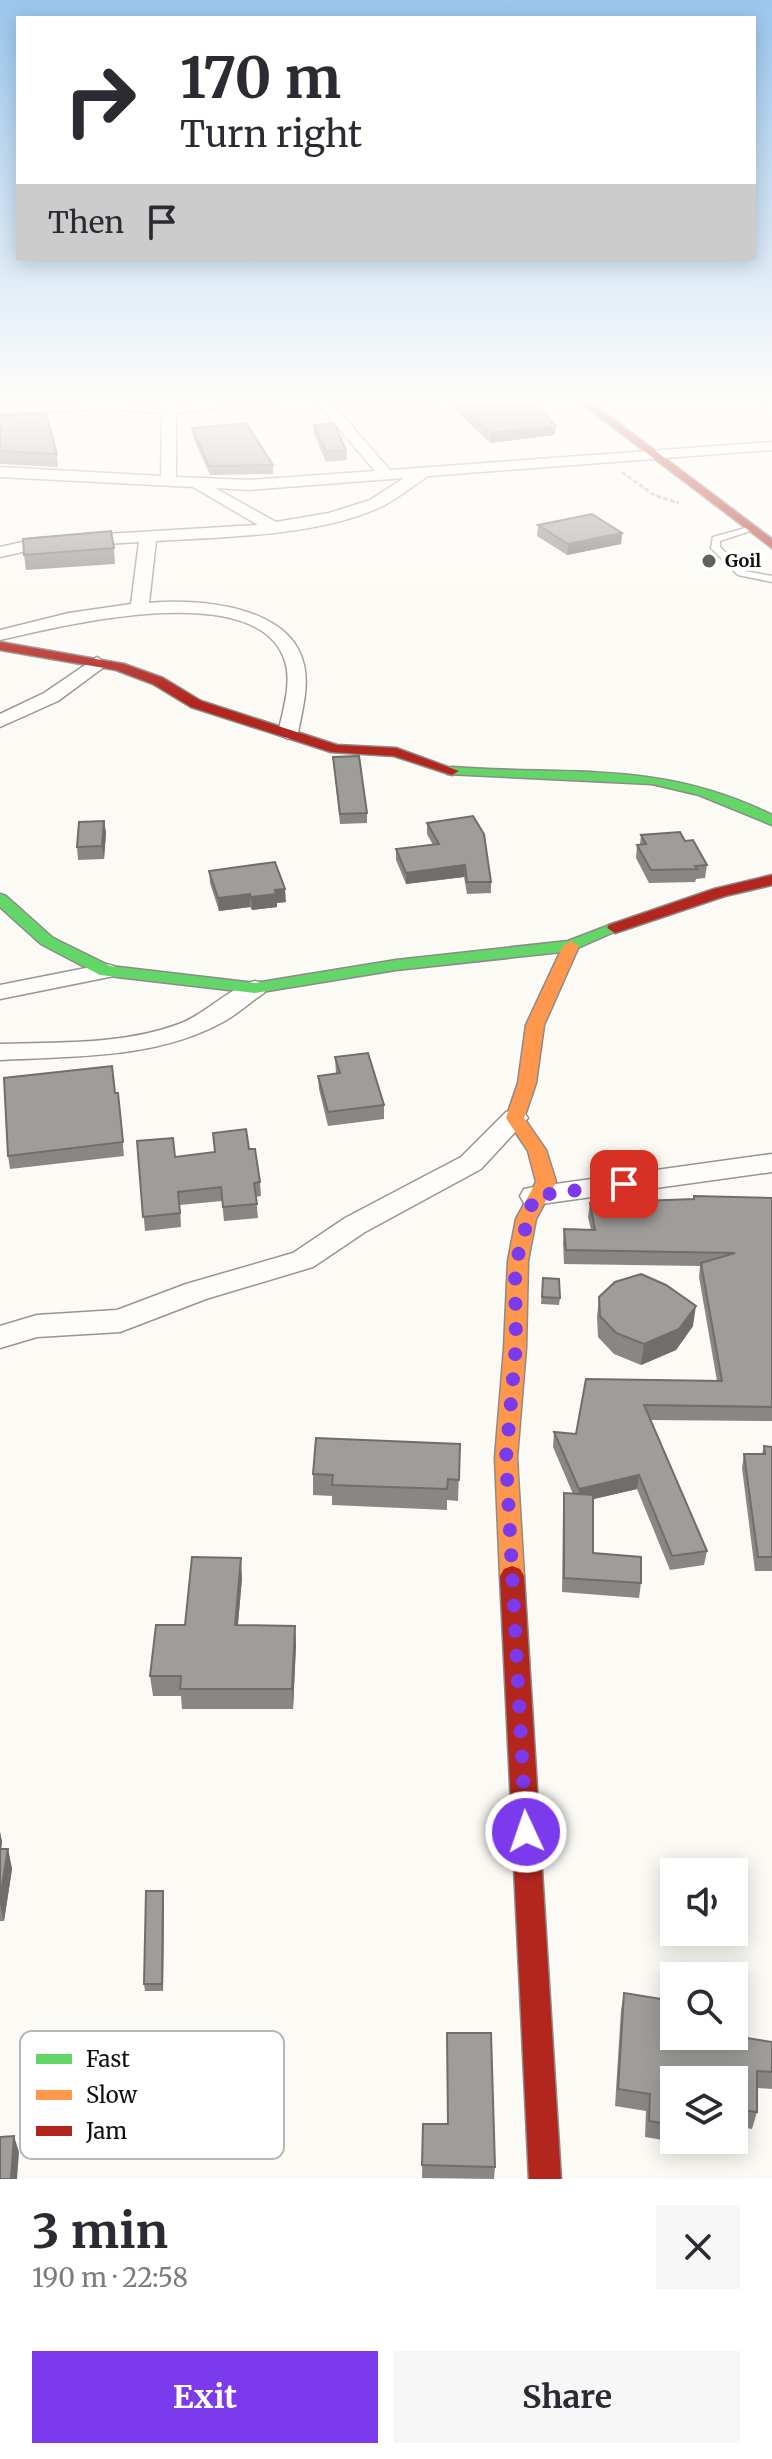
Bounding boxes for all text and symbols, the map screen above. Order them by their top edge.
text: 170 m [180,43,341,113]
icon: right [48,48,152,152]
text: Turn right [180,112,362,157]
icon: arrive [140,200,184,244]
text: Then [48,203,124,241]
place label: Goil [725,549,761,572]
marker: Goil [700,552,718,570]
pin [590,1150,658,1218]
icon: arrive [602,1162,646,1206]
position arrow [484,1790,568,1874]
map controls [660,1858,748,2154]
button: sound [660,1858,748,1946]
button: search [660,1962,748,2050]
legend [20,2031,284,2159]
text: Fast [86,2045,130,2073]
button: layers [660,2066,748,2154]
text: Slow [86,2081,137,2109]
text: Jam [85,2117,127,2145]
text: 3 min [32,2201,168,2261]
button: close [656,2205,740,2289]
text: 190 m · 22:58 [32,2261,188,2294]
button: Exit [32,2351,378,2443]
button: Share [394,2351,740,2443]

